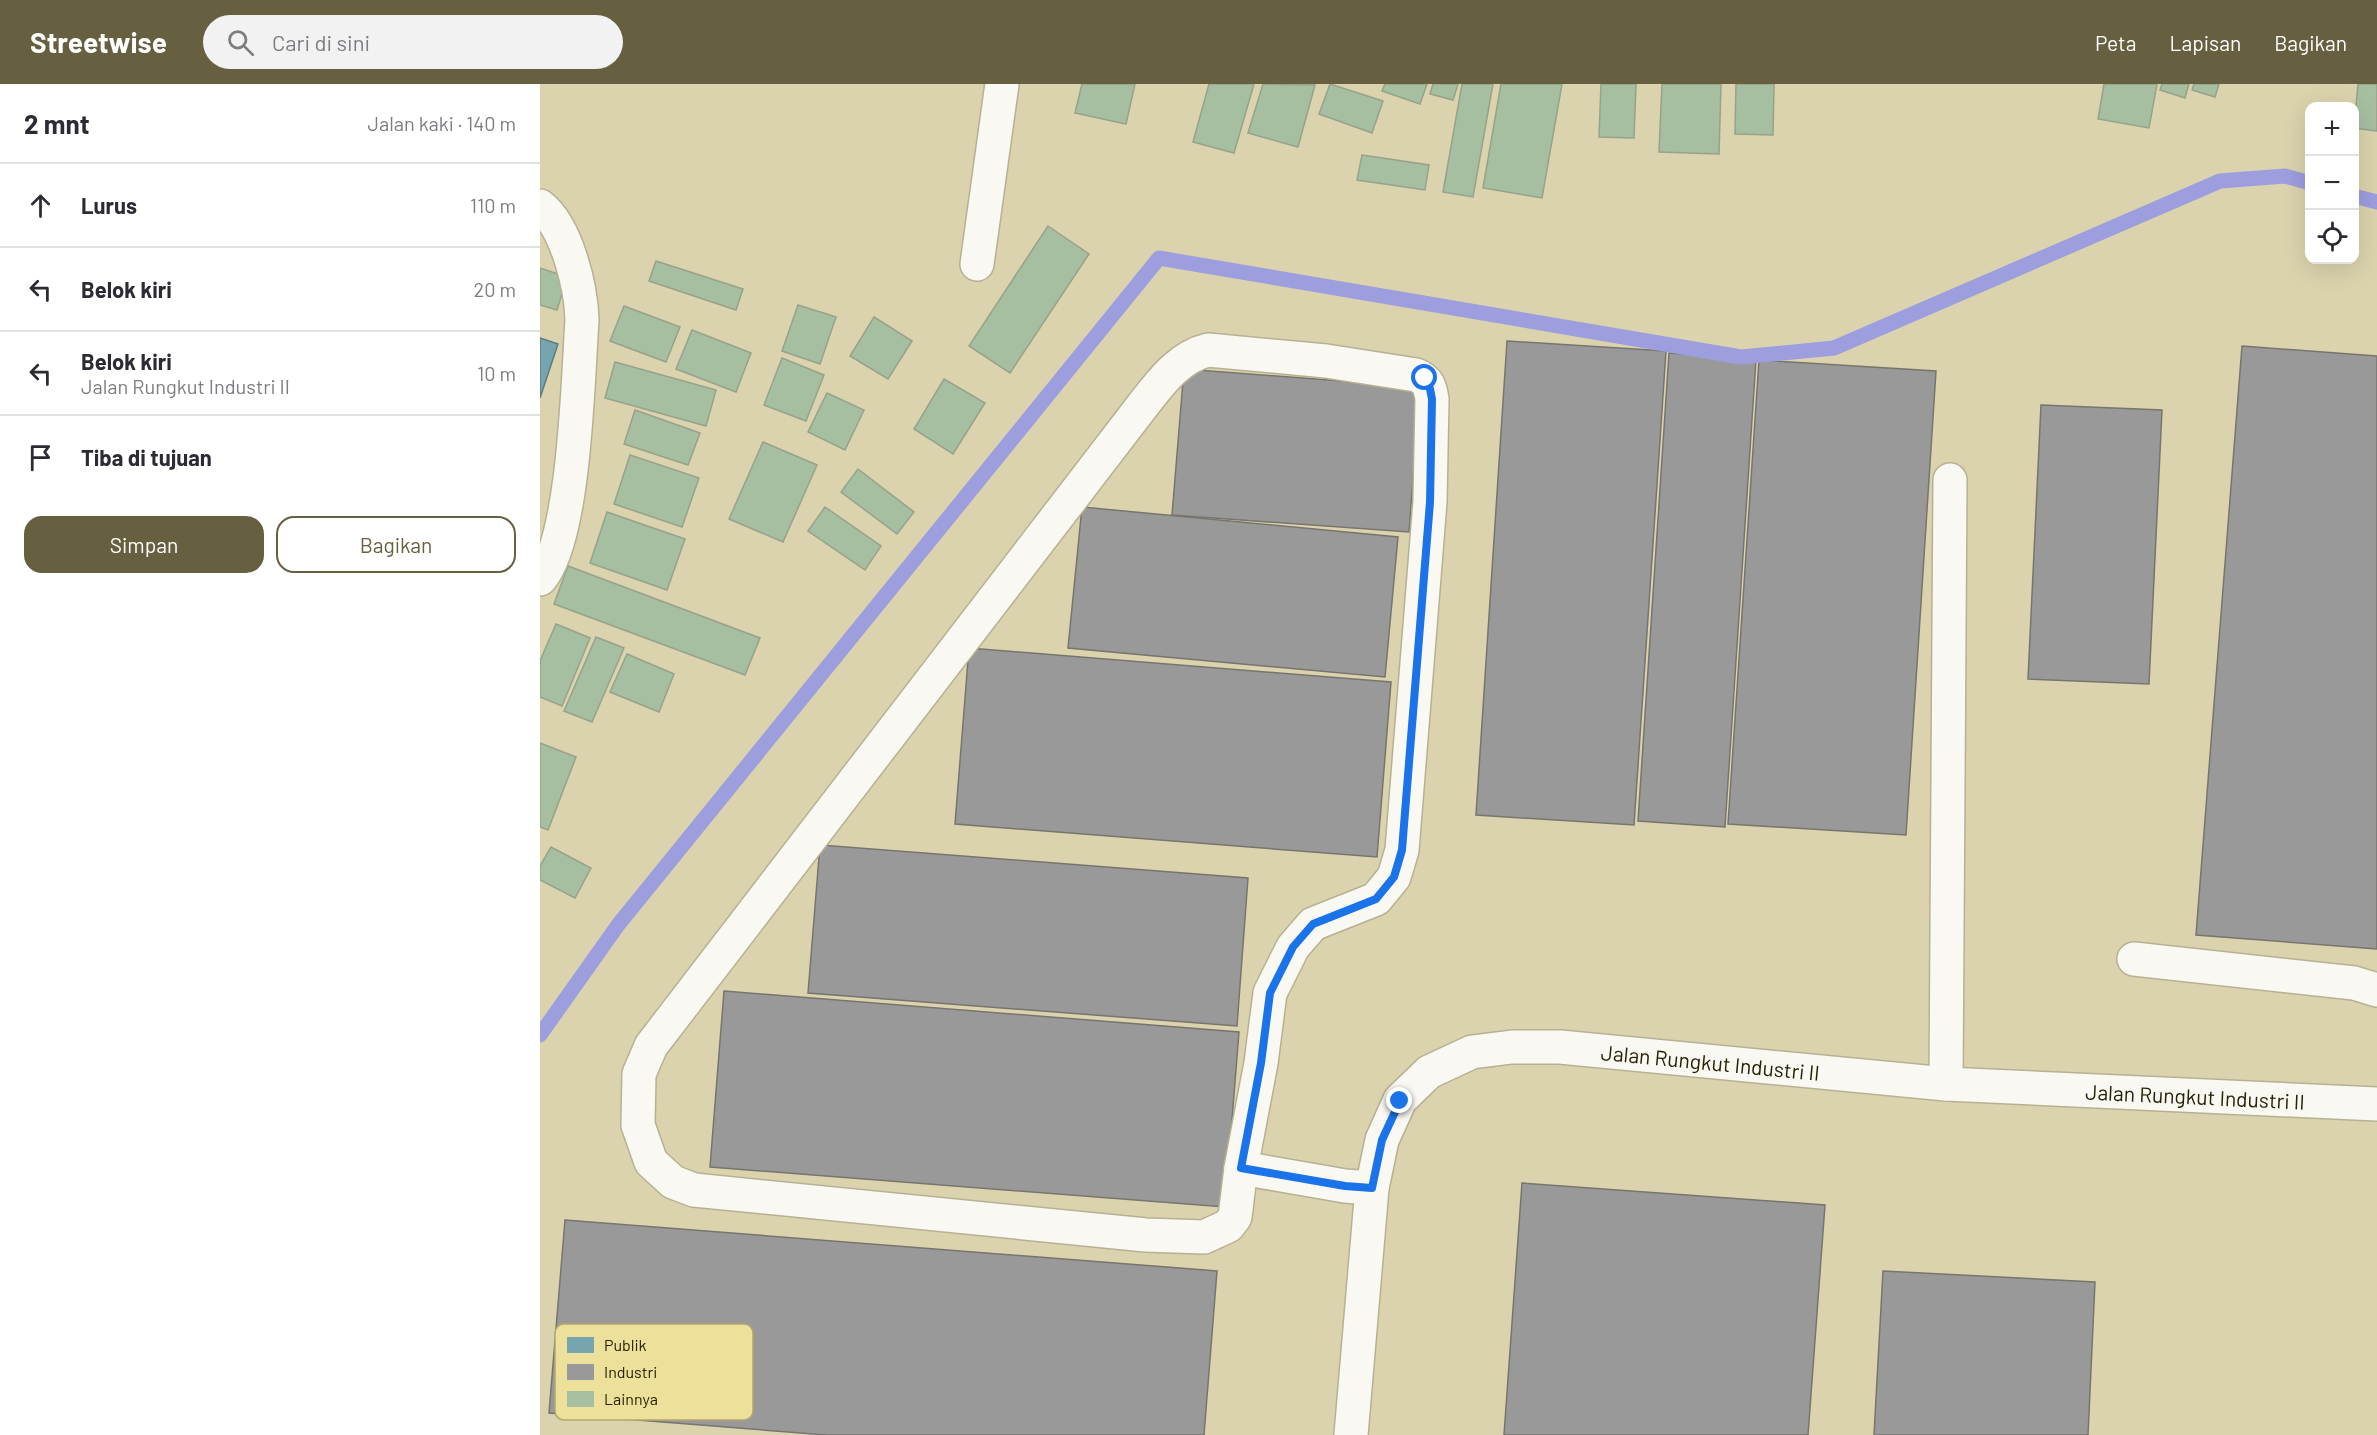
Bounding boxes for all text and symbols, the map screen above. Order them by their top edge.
search box [203,15,623,69]
text: Streetwise [30,25,167,59]
icon: search [224,26,257,59]
text: Cari di sini [272,29,370,55]
text: Peta [2095,30,2136,55]
text: Lapisan [2169,30,2241,55]
text: Bagikan [2274,30,2347,55]
map controls [2305,102,2359,264]
button: + [2305,102,2359,156]
text: 2 mnt [24,108,90,139]
text: Jalan kaki · 140 m [367,111,516,135]
button: − [2305,156,2359,210]
icon: ahead [24,189,57,222]
text: Lurus [81,192,137,218]
text: 110 m [470,193,516,217]
button: locate [2305,210,2359,264]
icon: left [24,273,57,306]
text: Belok kiri [81,276,172,302]
text: 20 m [473,277,516,301]
text: Belok kiri [81,348,172,374]
icon: left [24,357,57,390]
text: 10 m [477,361,516,385]
route start [1411,364,1437,390]
text: Jalan Rungkut Industri II [81,374,290,398]
icon: arrive [24,441,57,474]
text: Tiba di tujuan [81,444,212,470]
button: Simpan [24,516,264,573]
button: Bagikan [276,516,516,573]
street label: Jalan Rungkut Industri II [1600,1039,1821,1084]
street label: Jalan Rungkut Industri II [2085,1078,2305,1113]
route end [1386,1087,1412,1113]
legend [555,1324,753,1420]
text: Publik [604,1335,647,1354]
text: Industri [604,1362,657,1381]
text: Lainnya [604,1389,658,1408]

